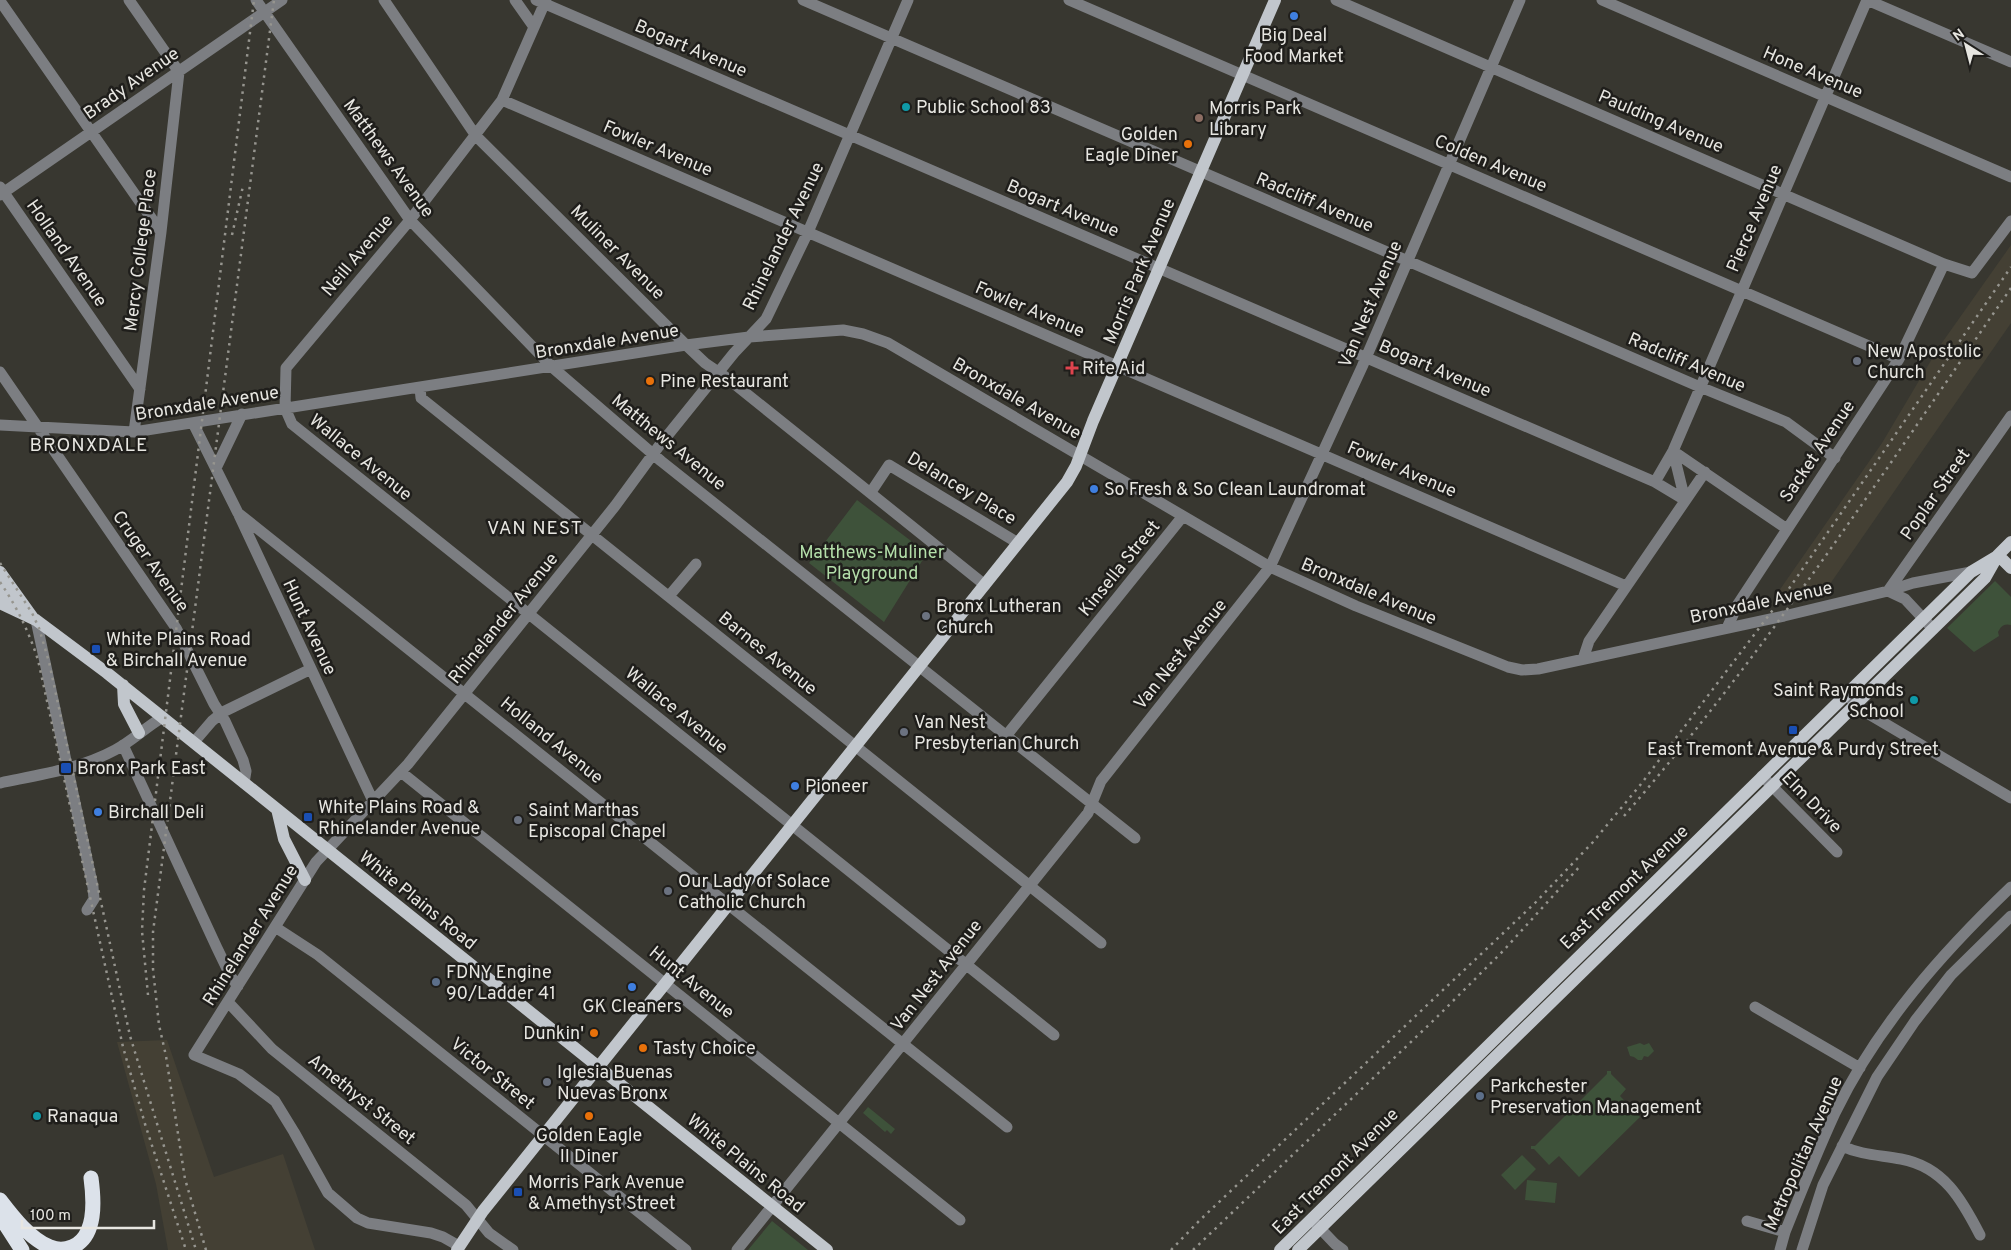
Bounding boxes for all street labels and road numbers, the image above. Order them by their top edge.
street label: Bogart Avenue [631,15,750,83]
street label: Hone Avenue [1759,42,1866,105]
street label: Brady Avenue [80,43,184,126]
street label: Paulding Avenue [1594,86,1727,159]
street label: Matthews Avenue [337,95,439,223]
street label: Fowler Avenue [599,116,716,183]
street label: Colden Avenue [1431,130,1550,198]
street label: Rhinelander Avenue [738,159,830,315]
street label: Pierce Avenue [1722,161,1788,276]
street label: Mercy College Place [120,168,163,333]
street label: Radcliff Avenue [1252,168,1377,239]
street label: Bogart Avenue [1003,175,1122,243]
street label: Morris Park Avenue [1099,195,1182,348]
street label: Holland Avenue [20,196,111,312]
street label: Muliner Avenue [565,201,669,305]
street label: Neill Avenue [317,210,399,302]
street label: Van Nest Avenue [1334,238,1408,371]
street label: Fowler Avenue [971,277,1088,344]
street label: Bronxdale Avenue [534,320,681,365]
street label: Radcliff Avenue [1624,328,1749,399]
street label: Bogart Avenue [1375,335,1494,403]
street label: Bronxdale Avenue [948,353,1085,446]
street label: Bronxdale Avenue [134,382,281,427]
street label: Matthews Avenue [606,390,730,496]
street label: Sacket Avenue [1776,396,1861,507]
street label: Wallace Avenue [304,410,416,507]
street label: Fowler Avenue [1343,437,1460,504]
street label: Poplar Street [1896,445,1976,545]
street label: Delancey Place [902,448,1020,531]
street label: Cruger Avenue [106,506,193,617]
street label: Kinsella Street [1074,516,1166,622]
street label: Rhinelander Avenue [444,549,564,689]
street label: Bronxdale Avenue [1297,553,1440,631]
street label: Hunt Avenue [276,576,341,679]
street label: Bronxdale Avenue [1688,577,1835,630]
street label: Van Nest Avenue [1130,595,1233,715]
street label: Barnes Avenue [713,607,821,701]
street label: Wallace Avenue [620,663,732,760]
street label: Holland Avenue [495,693,607,790]
street label: Elm Drive [1776,767,1846,839]
street label: East Tremont Avenue [1556,821,1694,955]
street label: White Plains Road [354,847,481,956]
street label: Rhinelander Avenue [199,861,304,1011]
street label: Van Nest Avenue [886,915,988,1036]
street label: Hunt Avenue [644,942,738,1025]
street label: Victor Street [445,1033,539,1115]
street label: Amethyst Street [303,1050,420,1151]
street label: Metropolitan Avenue [1760,1073,1849,1234]
street label: East Tremont Avenue [1268,1104,1404,1240]
street label: White Plains Road [682,1110,809,1219]

